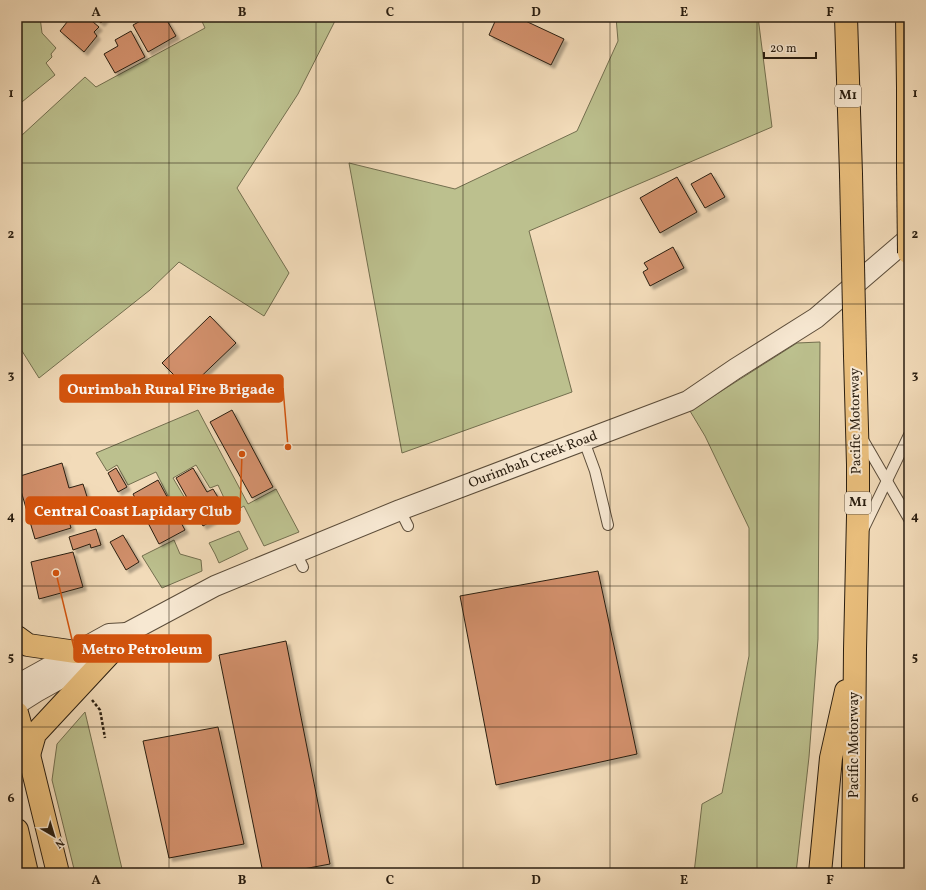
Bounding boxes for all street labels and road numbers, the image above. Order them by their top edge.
road number: M1 [835,85,861,107]
street label: Pacific Motorway [846,367,866,474]
street label: Ourimbah Creek Road [466,427,600,493]
road number: M1 [845,492,871,514]
street label: Pacific Motorway [845,691,864,798]

